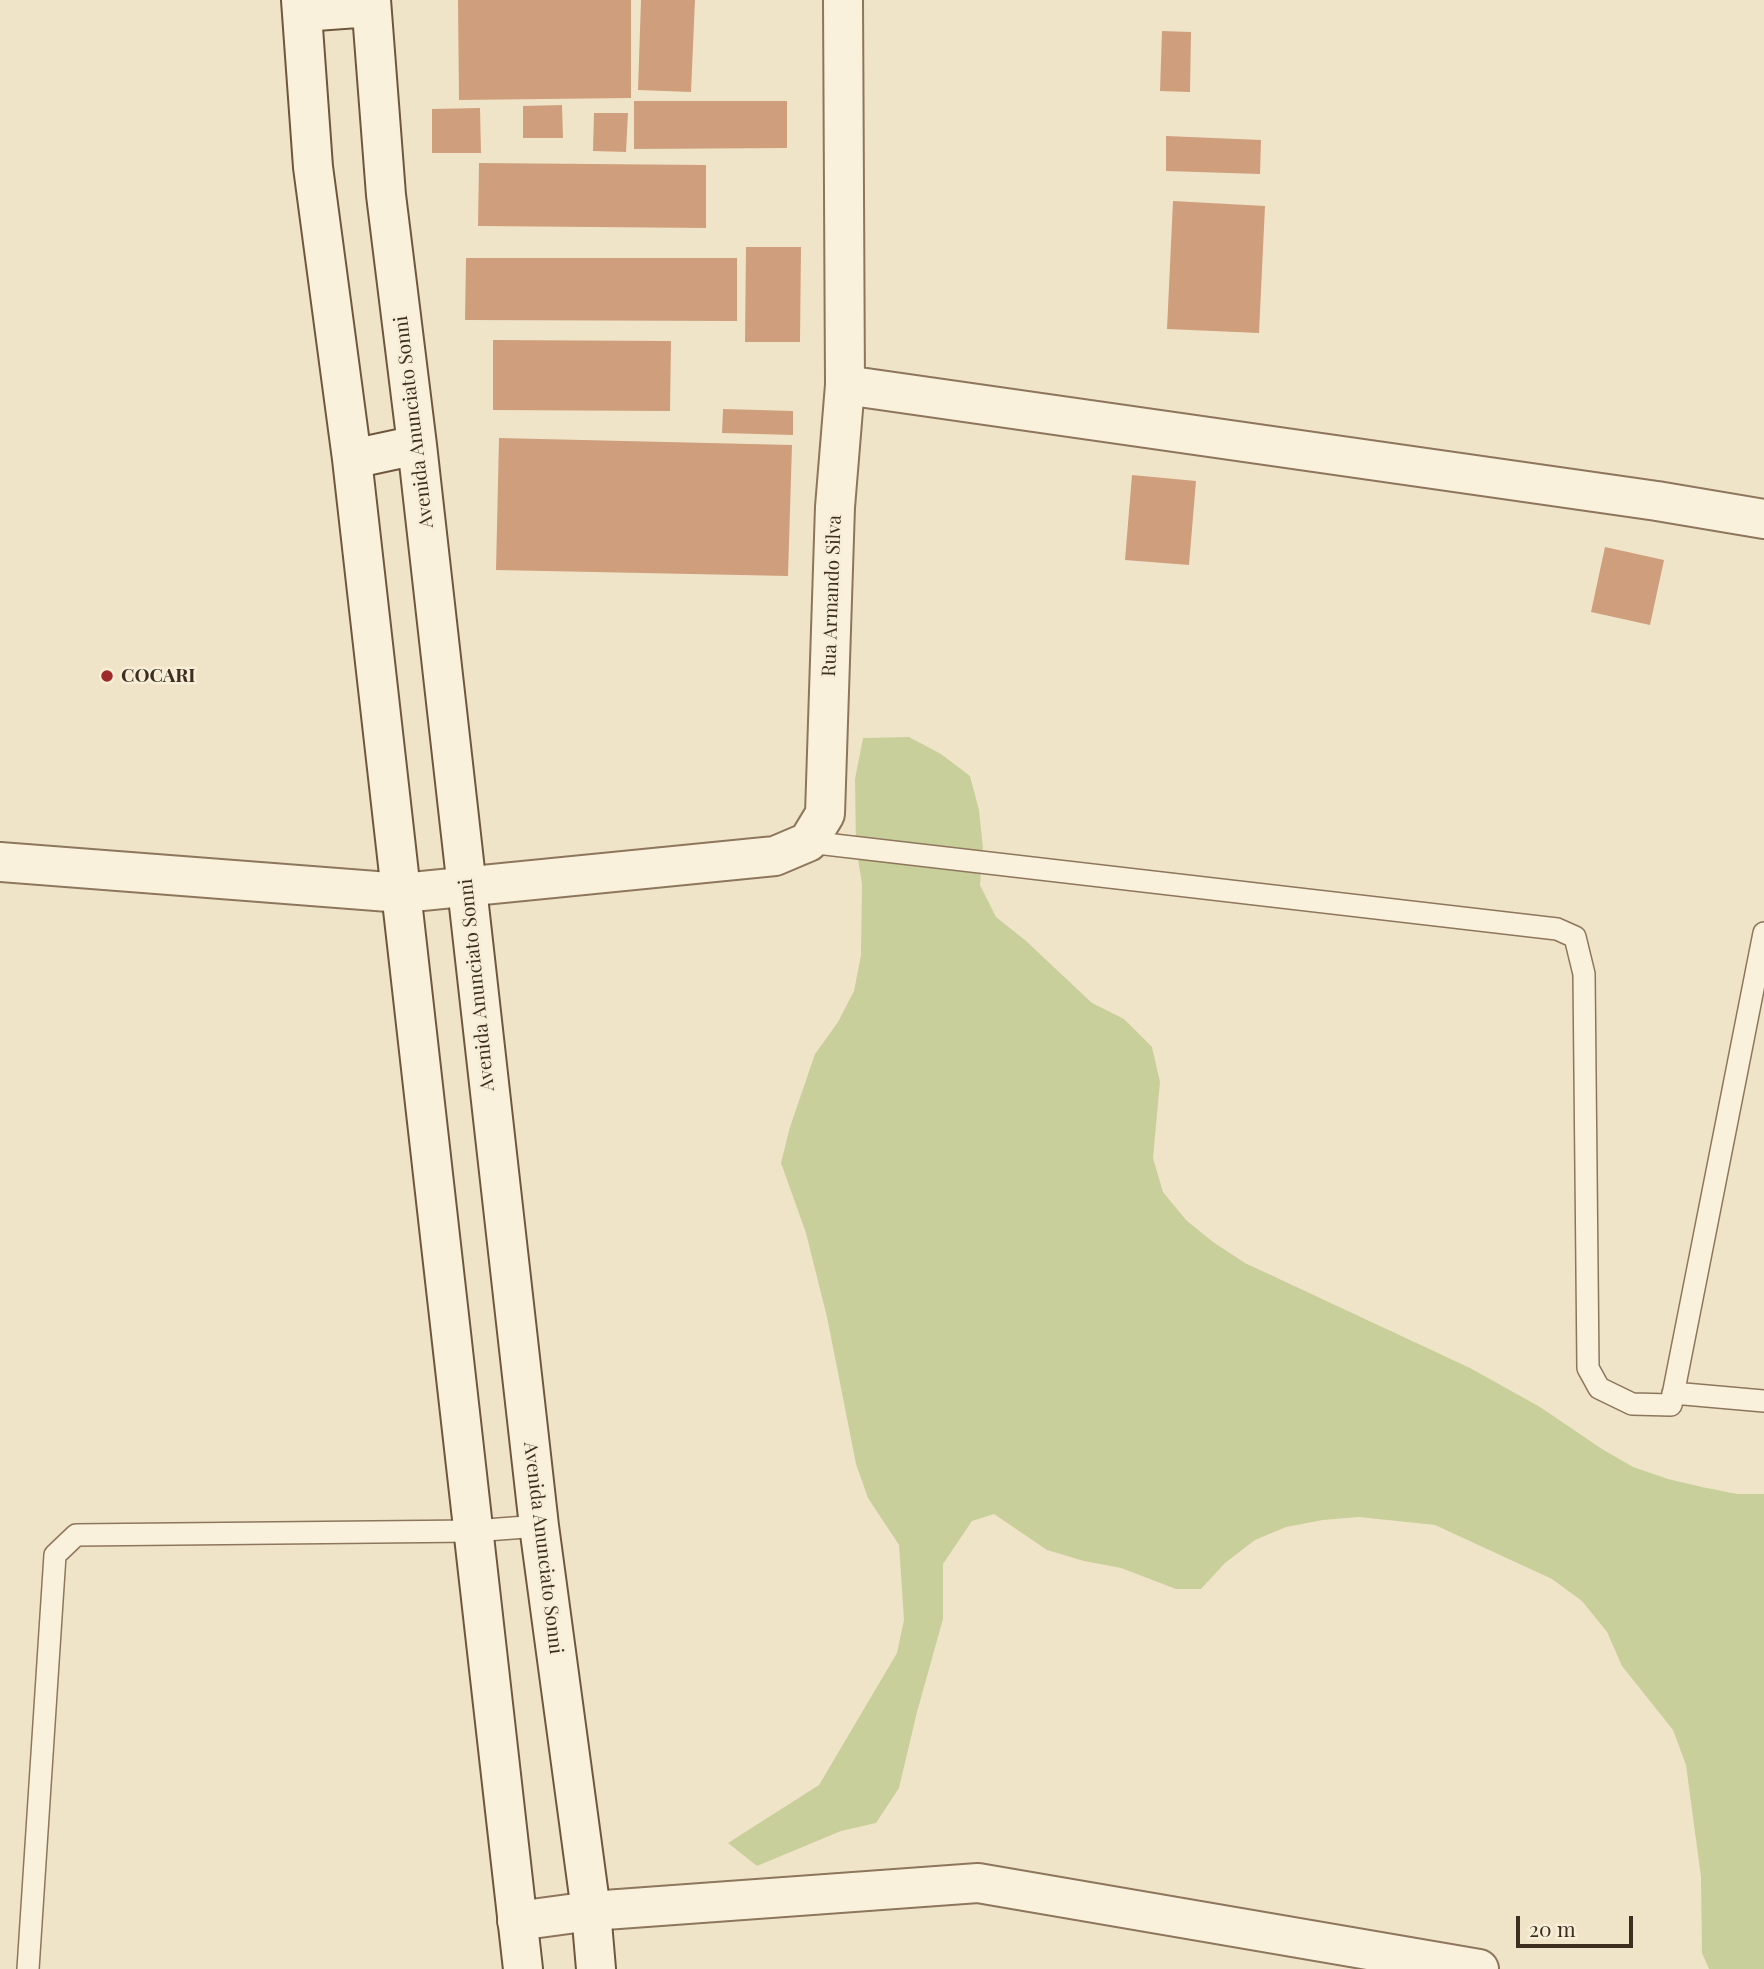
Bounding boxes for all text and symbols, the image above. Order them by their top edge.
street label: Avenida Anunciato Sonni [390,315,438,529]
street label: Rua Armando Silva [818,515,846,677]
place label: COCARI [121,665,195,687]
marker: COCARI [99,668,115,684]
street label: Avenida Anunciato Sonni [454,878,500,1092]
street label: Avenida Anunciato Sonni [519,1441,567,1655]
scale bar [1519,1902,1636,1946]
text: 20 m [1529,1914,1576,1942]

